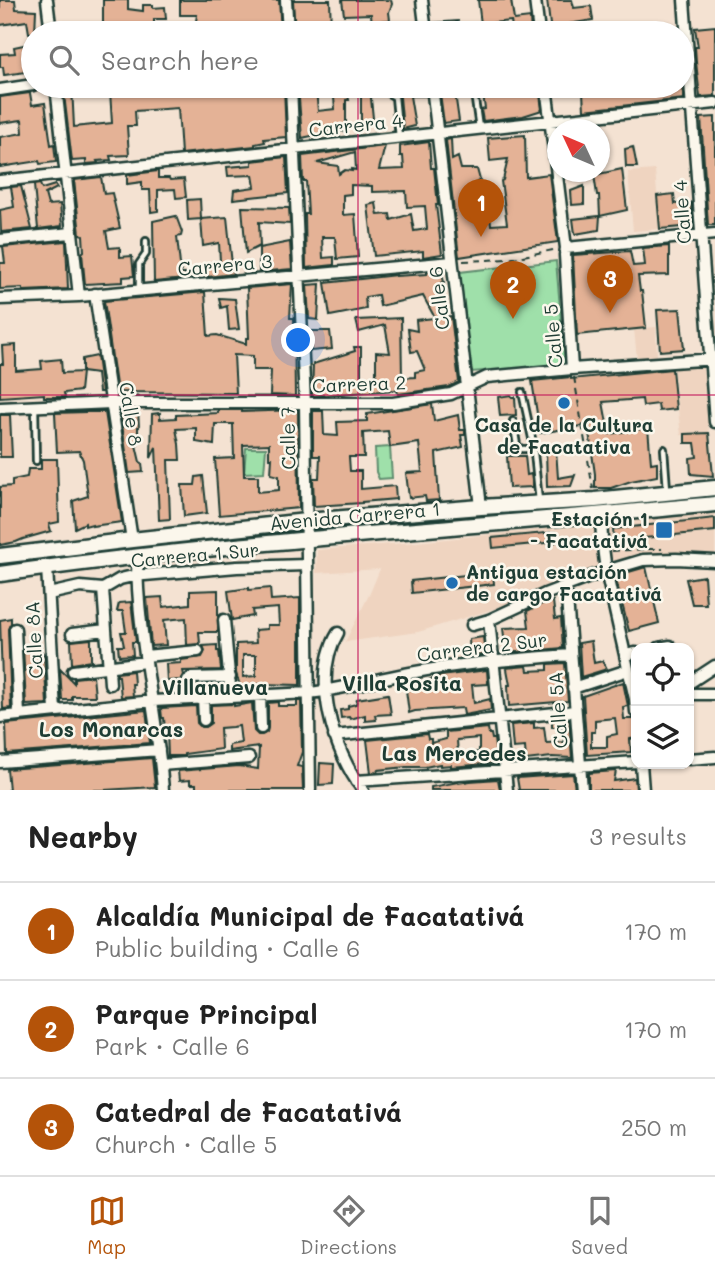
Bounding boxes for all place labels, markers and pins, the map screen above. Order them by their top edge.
pin: 1 [458,179,504,237]
pin: 3 [587,255,633,313]
pin: 2 [490,261,536,319]
marker: Casa de la Cultura de Facatativa [556,395,572,411]
place label: Casa de la Cultura de Facatativa [475,412,653,459]
place label: Estación 1 - Facatativá [530,506,648,553]
marker: Estación 1 - Facatativá [654,520,674,540]
place label: Antigua estación de cargo Facatativá [466,559,662,606]
marker: Antigua estación de cargo Facatativá [444,575,460,591]

